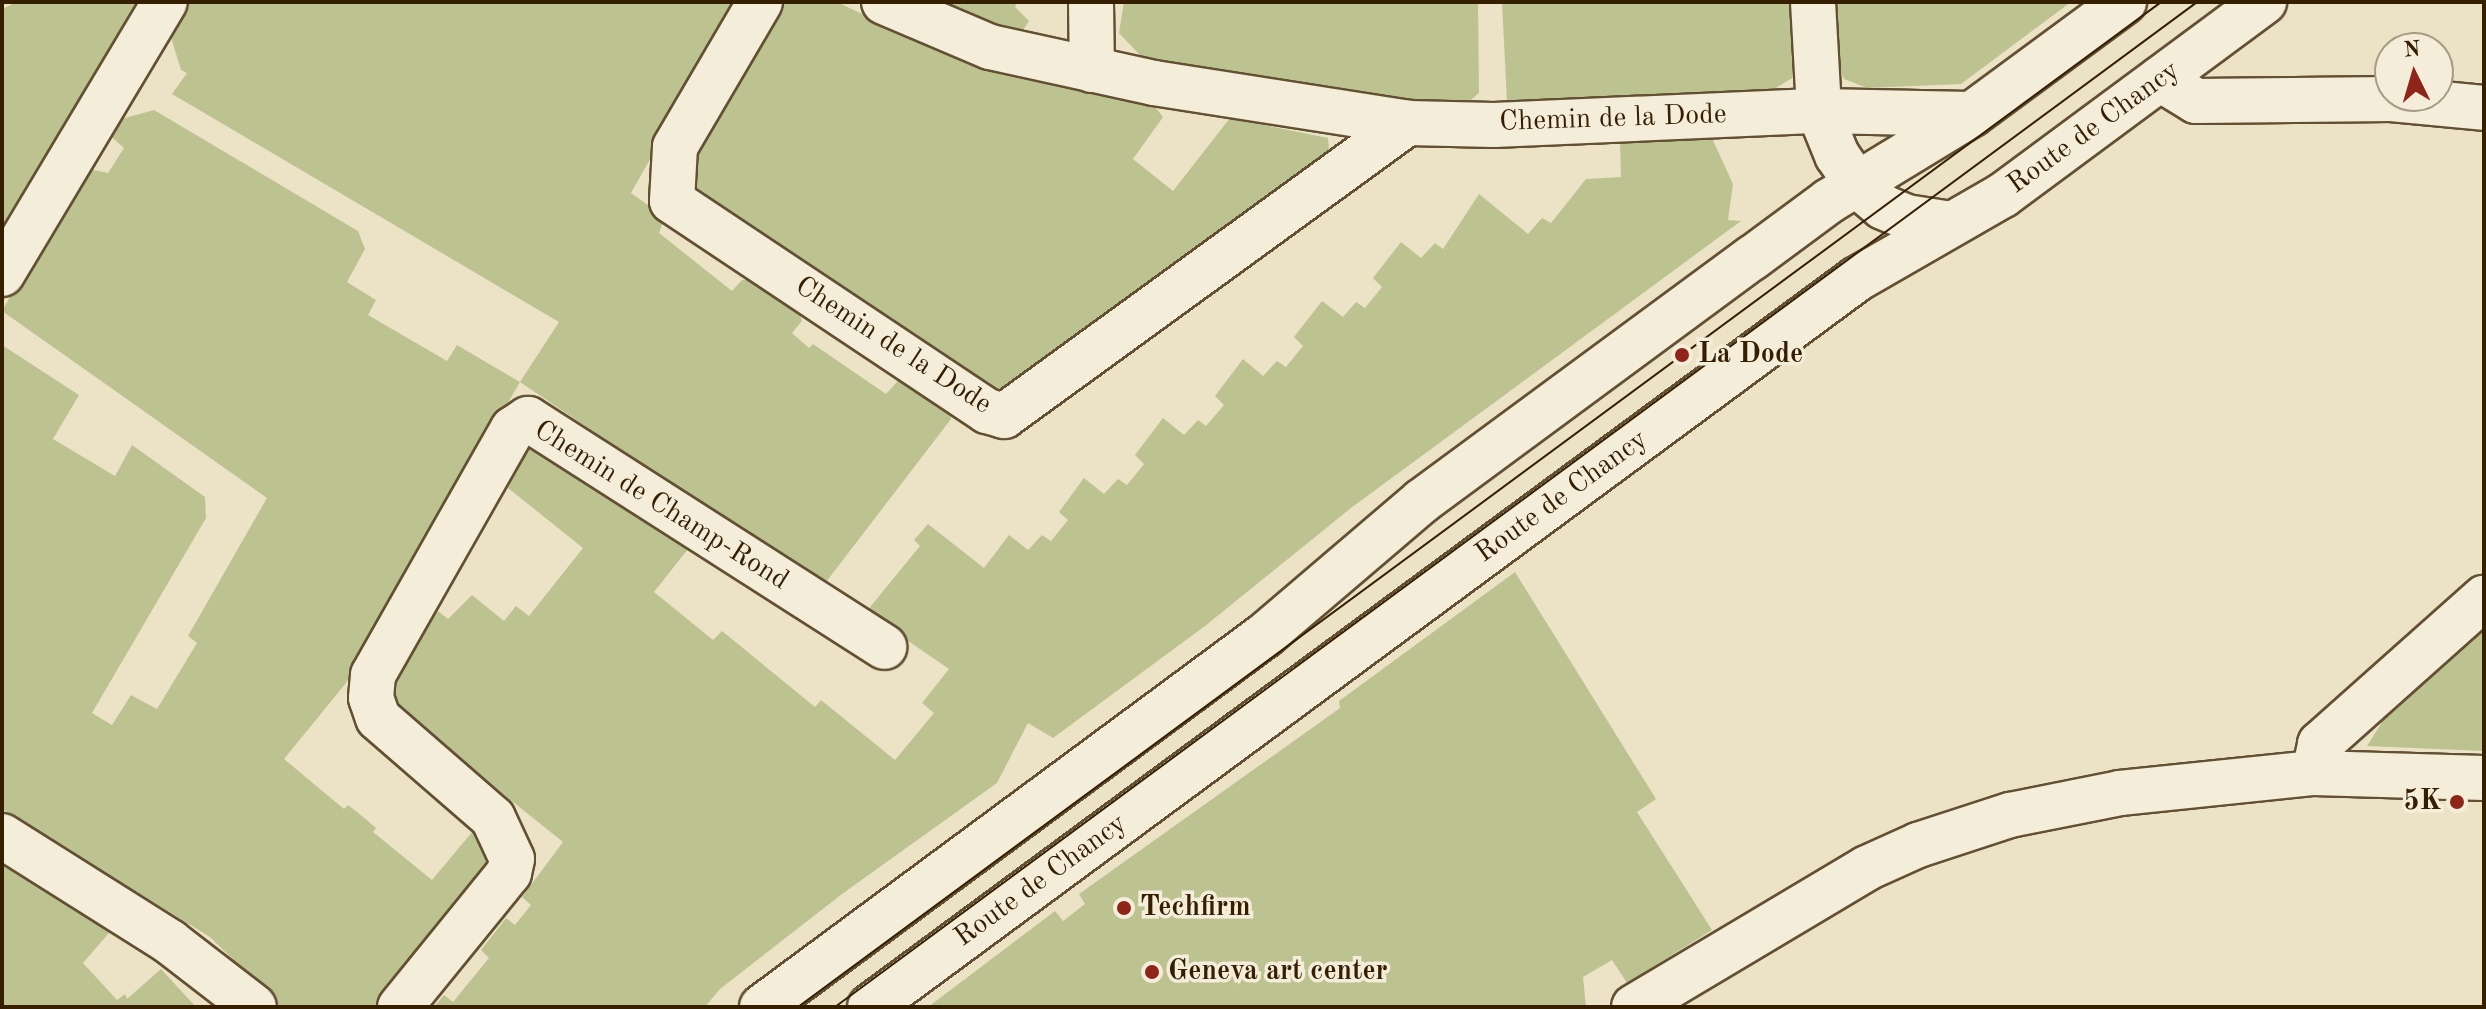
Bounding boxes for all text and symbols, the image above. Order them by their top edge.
north arrow [2374,32,2454,112]
text: N [2403,38,2421,62]
street label: Route de Chancy [2001,54,2187,202]
street label: Chemin de la Dode [1499,98,1727,140]
street label: Chemin de la Dode [788,270,998,422]
place label: La Dode [1698,338,1803,372]
marker: La Dode [1673,346,1691,364]
street label: Chemin de Champ-Rond [528,414,794,598]
street label: Route de Chancy [1469,423,1655,571]
place label: 5K [2403,785,2441,819]
marker: 5K [2448,793,2466,811]
street label: Route de Chancy [948,807,1134,955]
place label: Techfirm [1140,891,1251,925]
marker: Techfirm [1115,899,1133,917]
place label: Geneva art center [1168,955,1388,989]
marker: Geneva art center [1143,963,1161,981]

